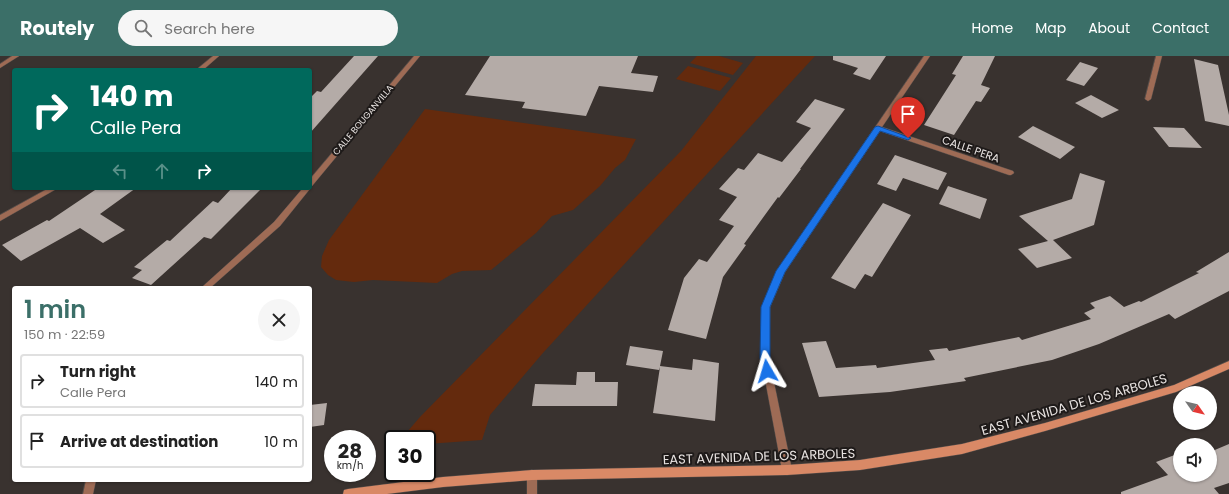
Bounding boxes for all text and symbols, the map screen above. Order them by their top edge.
search box [118,10,398,46]
text: Routely [20,15,94,42]
icon: search [132,17,154,39]
text: Search here [164,18,255,39]
text: Home [971,18,1013,38]
text: Map [1035,18,1066,38]
text: About [1088,18,1130,38]
text: Contact [1152,18,1209,38]
text: 140 m [90,77,173,116]
street label: CALLE BOUGANVILLA [330,82,396,158]
icon: right [24,84,76,136]
pin [891,97,925,138]
icon: arrive [897,103,919,125]
text: Calle Pera [90,115,181,140]
street label: CALLE PERA [940,132,1003,167]
icon: left [109,160,131,182]
icon: ahead [151,160,173,182]
icon: right [193,160,215,182]
text: 1 min [24,293,86,326]
button: close [258,299,300,341]
text: 150 m · 22:59 [24,325,105,344]
position arrow [746,350,788,392]
text: Turn right [60,361,136,382]
street label: EAST AVENIDA DE LOS ARBOLES [979,369,1169,440]
icon: right [26,370,48,392]
text: 140 m [255,371,298,392]
text: Calle Pera [60,383,126,402]
north arrow [1173,386,1217,430]
map controls [1173,386,1217,482]
icon: arrive [26,430,48,452]
speed limit sign: 30 [384,430,436,482]
text: Arrive at destination [60,431,218,452]
text: 10 m [264,431,298,452]
text: 28 [338,437,362,465]
button: sound [1173,438,1217,482]
street label: EAST AVENIDA DE LOS ARBOLES [662,444,856,469]
text: km/h [337,458,363,473]

